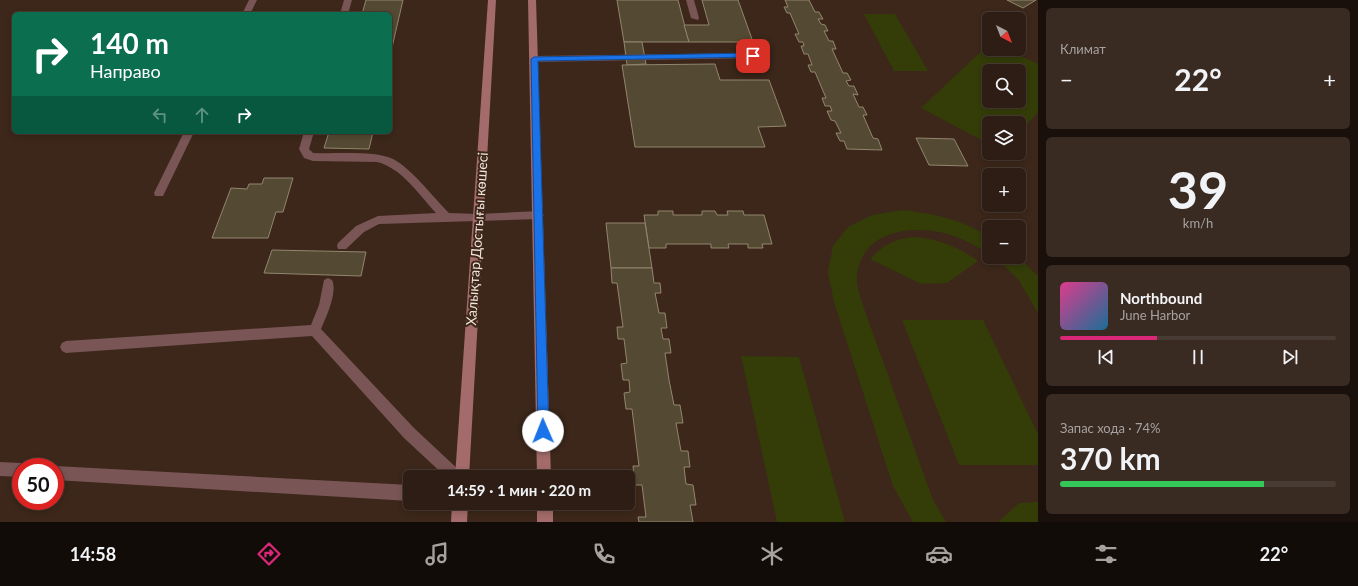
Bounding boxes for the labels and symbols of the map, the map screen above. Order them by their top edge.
north arrow [982,12,1026,56]
pin [736,39,770,73]
street label: Халықтар Достығы көшесі [462,152,491,326]
position arrow [522,410,564,452]
speed limit sign: 50 [12,458,64,510]

